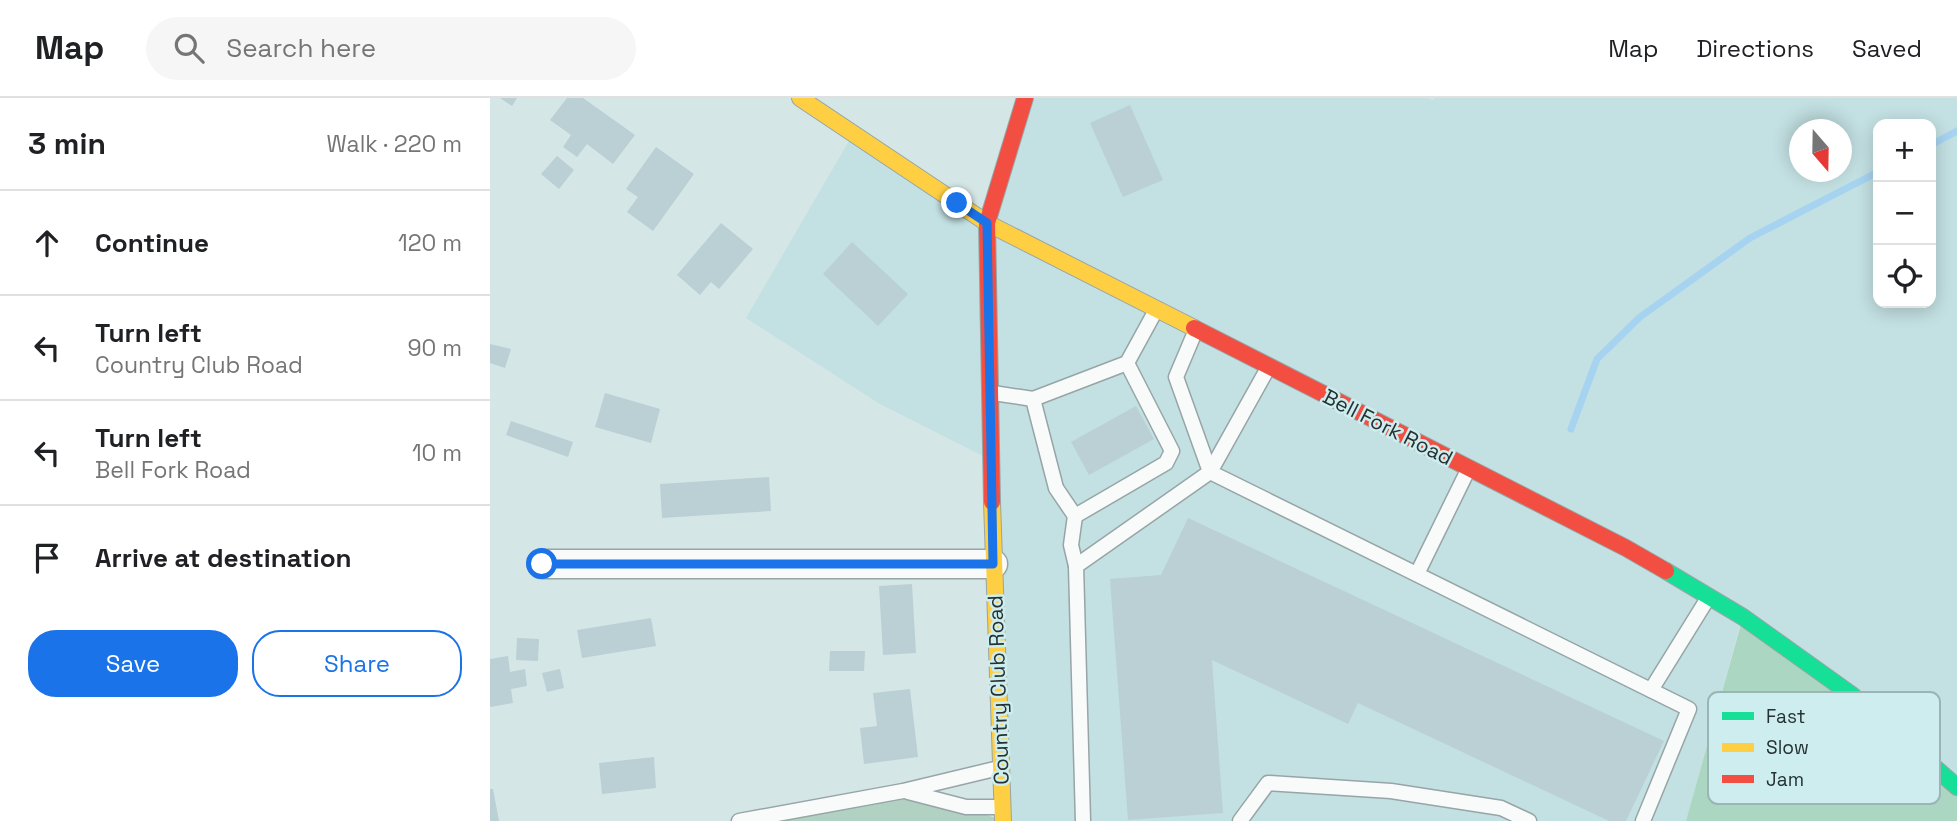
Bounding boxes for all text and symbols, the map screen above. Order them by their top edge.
search box [146,17,636,80]
text: Map [35,27,104,69]
icon: search [170,29,208,67]
text: Search here [226,31,376,65]
text: Map [1608,33,1658,64]
text: Directions [1696,33,1814,64]
text: Saved [1852,33,1922,64]
north arrow [1789,119,1852,182]
map controls [1873,119,1936,308]
button: + [1873,119,1936,182]
text: 3 min [28,124,106,163]
text: Walk · 220 m [327,129,462,159]
button: − [1873,182,1936,245]
route end [941,187,972,218]
icon: ahead [28,224,66,262]
text: Continue [95,226,209,260]
text: 120 m [398,228,462,258]
button: locate [1873,245,1936,308]
text: Turn left [95,316,202,350]
icon: left [28,329,66,367]
text: 90 m [407,333,462,363]
text: Country Club Road [95,350,303,380]
street label: Bell Fork Road [1318,383,1458,471]
text: Turn left [95,421,202,455]
icon: left [28,434,66,472]
text: 10 m [412,438,462,468]
text: Bell Fork Road [95,455,251,485]
icon: arrive [28,539,66,577]
text: Arrive at destination [95,541,352,575]
route start [526,548,557,579]
street label: Country Club Road [981,595,1015,785]
button: Save [28,630,238,697]
button: Share [252,630,462,697]
legend [1708,692,1940,804]
text: Fast [1766,704,1806,729]
text: Slow [1766,735,1809,760]
text: Jam [1766,767,1804,792]

